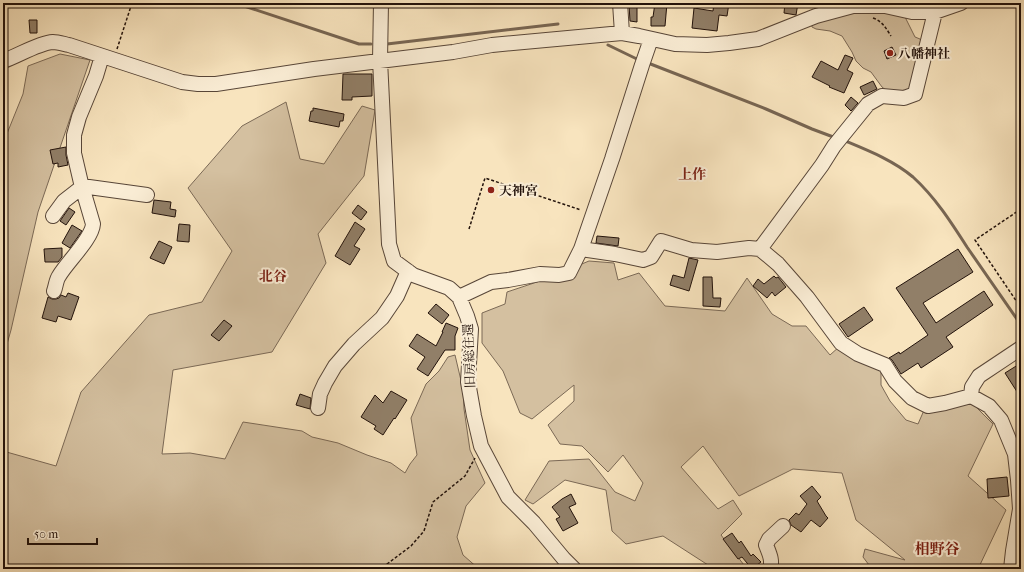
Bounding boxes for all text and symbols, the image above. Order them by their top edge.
place label: 八幡神社 [898,46,950,61]
marker: 八幡神社 [885,48,895,58]
district label: 上作 [678,166,706,183]
place label: 天神宮 [499,183,538,198]
marker: 天神宮 [486,185,496,195]
district label: 北谷 [259,268,287,285]
street label: 旧房総往還 [460,323,478,389]
scale bar [28,520,97,546]
text: 50 m [34,527,58,541]
district label: 相野谷 [914,540,960,558]

